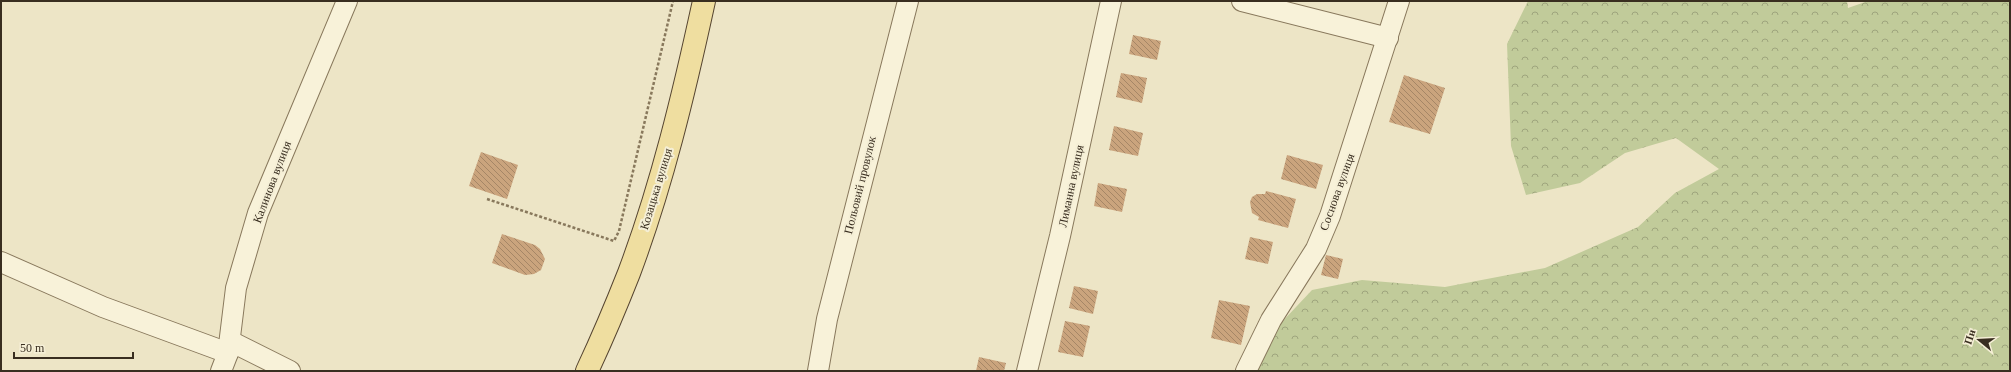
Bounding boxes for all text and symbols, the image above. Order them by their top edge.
street label: Польовий провулок [841,134,879,235]
street label: Калинова вулиця [250,138,294,225]
street label: Лиманна вулиця [1055,143,1087,228]
street label: Козацька вулиця [637,146,675,231]
street label: Соснова вулиця [1317,151,1358,232]
north arrow [1959,320,1999,360]
text: Пн [1961,327,1978,346]
scale bar [14,334,133,360]
text: 50 m [20,341,45,355]

